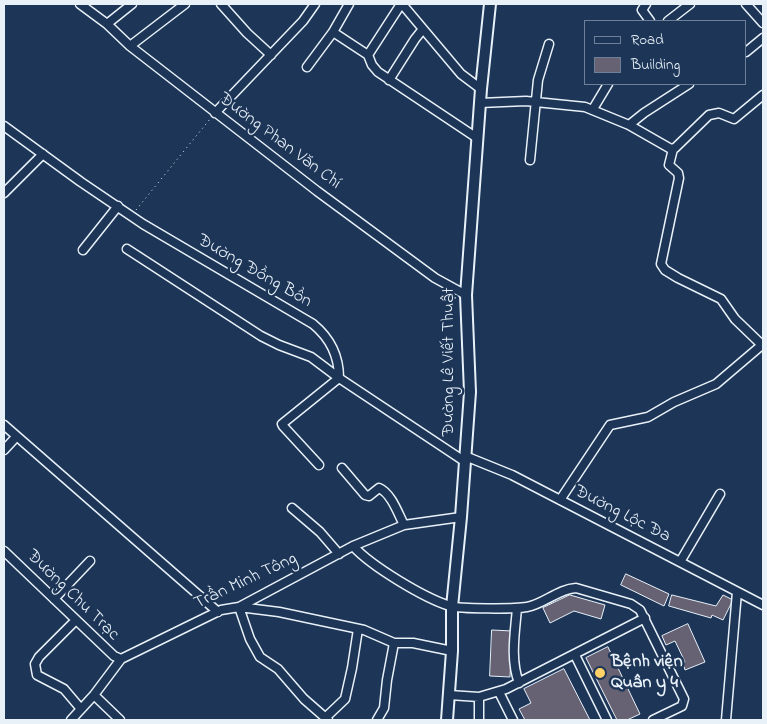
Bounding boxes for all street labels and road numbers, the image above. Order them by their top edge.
street label: Đường Phan Văn Chí [213,89,345,195]
street label: Đường Đồng Bồn [193,230,315,314]
street label: Đường Lê Viết Thuật [439,288,461,436]
street label: Đường Lộc Đa [570,482,674,548]
street label: Đường Chu Trạc [21,546,123,646]
street label: Trần Minh Tông [191,549,301,615]

